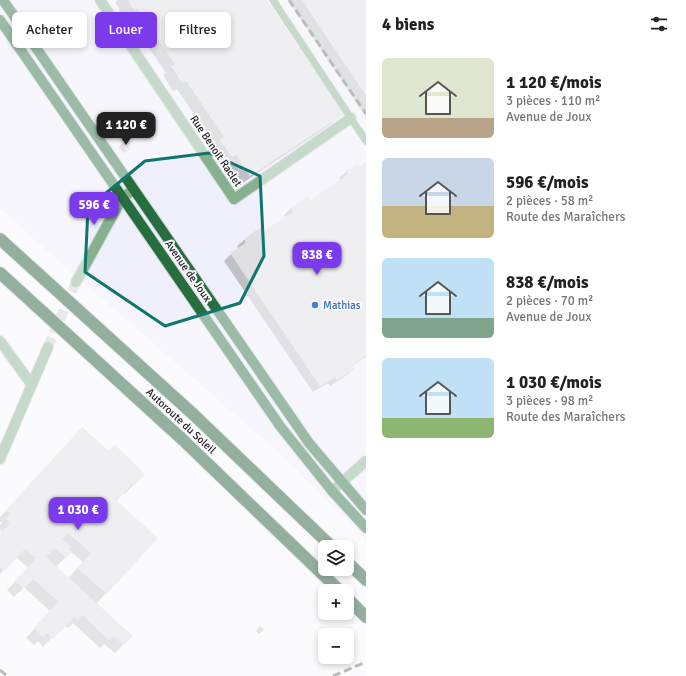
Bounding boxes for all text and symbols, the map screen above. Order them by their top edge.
chip: Acheter [12,12,87,48]
chip: Louer [95,12,157,48]
chip: Filtres [165,12,231,48]
icon: filters [648,13,670,35]
text: 4 biens [382,14,434,35]
text: 1 120 €/mois [506,72,602,93]
icon: home [414,74,462,122]
text: 3 pièces · 110 m² [506,93,600,109]
text: Avenue de Joux [506,109,591,125]
pin: 1 120 € [89,112,163,146]
street label: Rue Benoit Raclet [187,113,245,189]
text: 1 120 € [106,117,146,133]
text: 596 €/mois [506,172,589,193]
icon: home [414,174,462,222]
pin: 596 € [66,192,122,226]
text: 2 pièces · 58 m² [506,193,593,209]
text: 596 € [79,197,109,213]
text: Route des Maraîchers [506,209,625,225]
street label: Avenue de Joux [162,238,214,304]
pin: 838 € [289,242,345,276]
text: 838 € [302,247,332,263]
text: 838 €/mois [506,272,589,293]
icon: home [414,274,462,322]
text: 2 pièces · 70 m² [506,293,593,309]
place label: Mathias [323,299,361,312]
marker: Mathias [310,300,320,310]
text: Avenue de Joux [506,309,591,325]
text: 1 030 €/mois [506,372,602,393]
icon: home [414,374,462,422]
street label: Autoroute du Soleil [144,385,218,457]
text: 3 pièces · 98 m² [506,393,593,409]
text: Route des Maraîchers [506,409,625,425]
pin: 1 030 € [41,497,115,531]
text: 1 030 € [58,502,98,518]
map controls [318,540,354,664]
button: layers [318,540,354,576]
button: + [318,584,354,620]
button: − [318,628,354,664]

